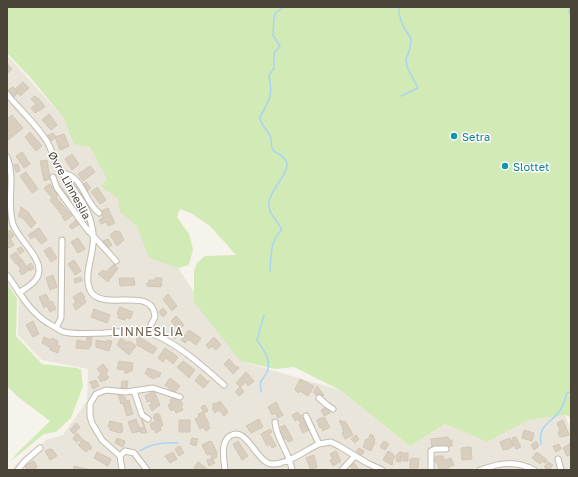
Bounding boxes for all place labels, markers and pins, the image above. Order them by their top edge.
place label: Setra [462,130,490,143]
marker: Setra [449,131,459,141]
place label: Slottet [513,160,550,173]
marker: Slottet [500,161,510,171]

